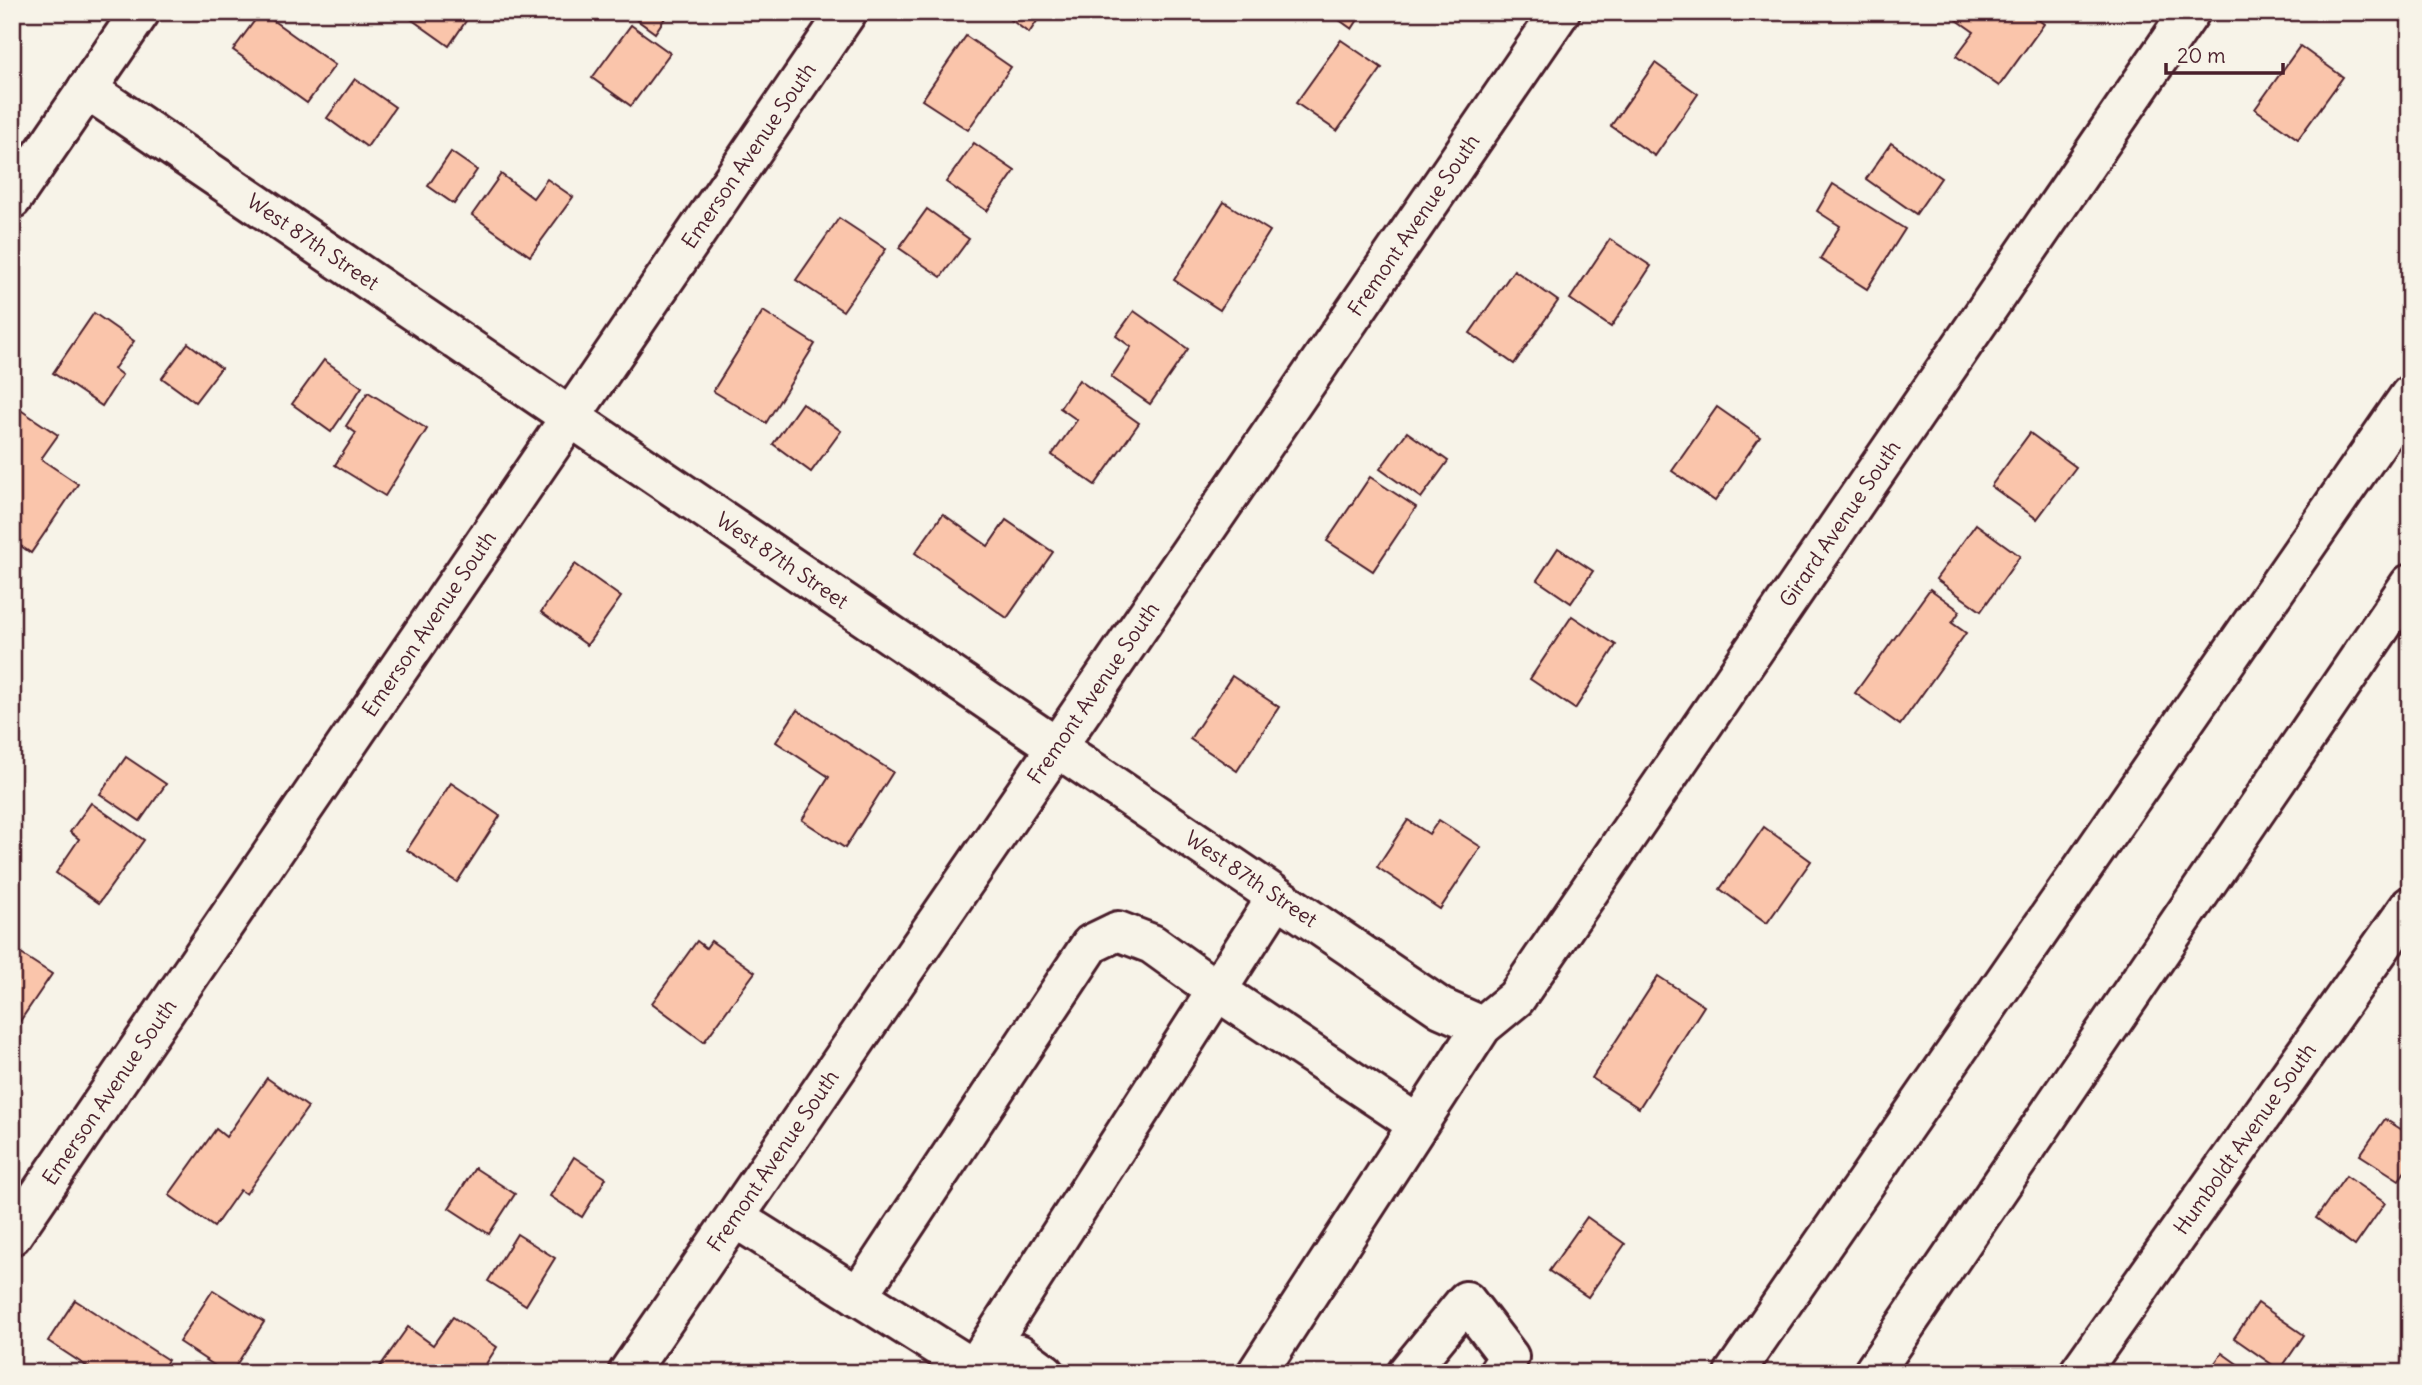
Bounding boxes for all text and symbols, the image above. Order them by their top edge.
scale bar [2166,32,2284,76]
text: 20 m [2177,42,2226,69]
street label: Emerson Avenue South [676,57,822,254]
street label: Fremont Avenue South [1342,129,1485,321]
street label: West 87th Street [242,187,384,296]
street label: Girard Avenue South [1773,435,1906,612]
street label: West 87th Street [711,506,854,615]
street label: Emerson Avenue South [356,525,502,722]
street label: Fremont Avenue South [1021,597,1165,789]
street label: West 87th Street [1180,824,1323,933]
street label: Emerson Avenue South [36,994,182,1190]
street label: Humboldt Avenue South [2167,1037,2322,1240]
street label: Fremont Avenue South [701,1064,845,1257]

